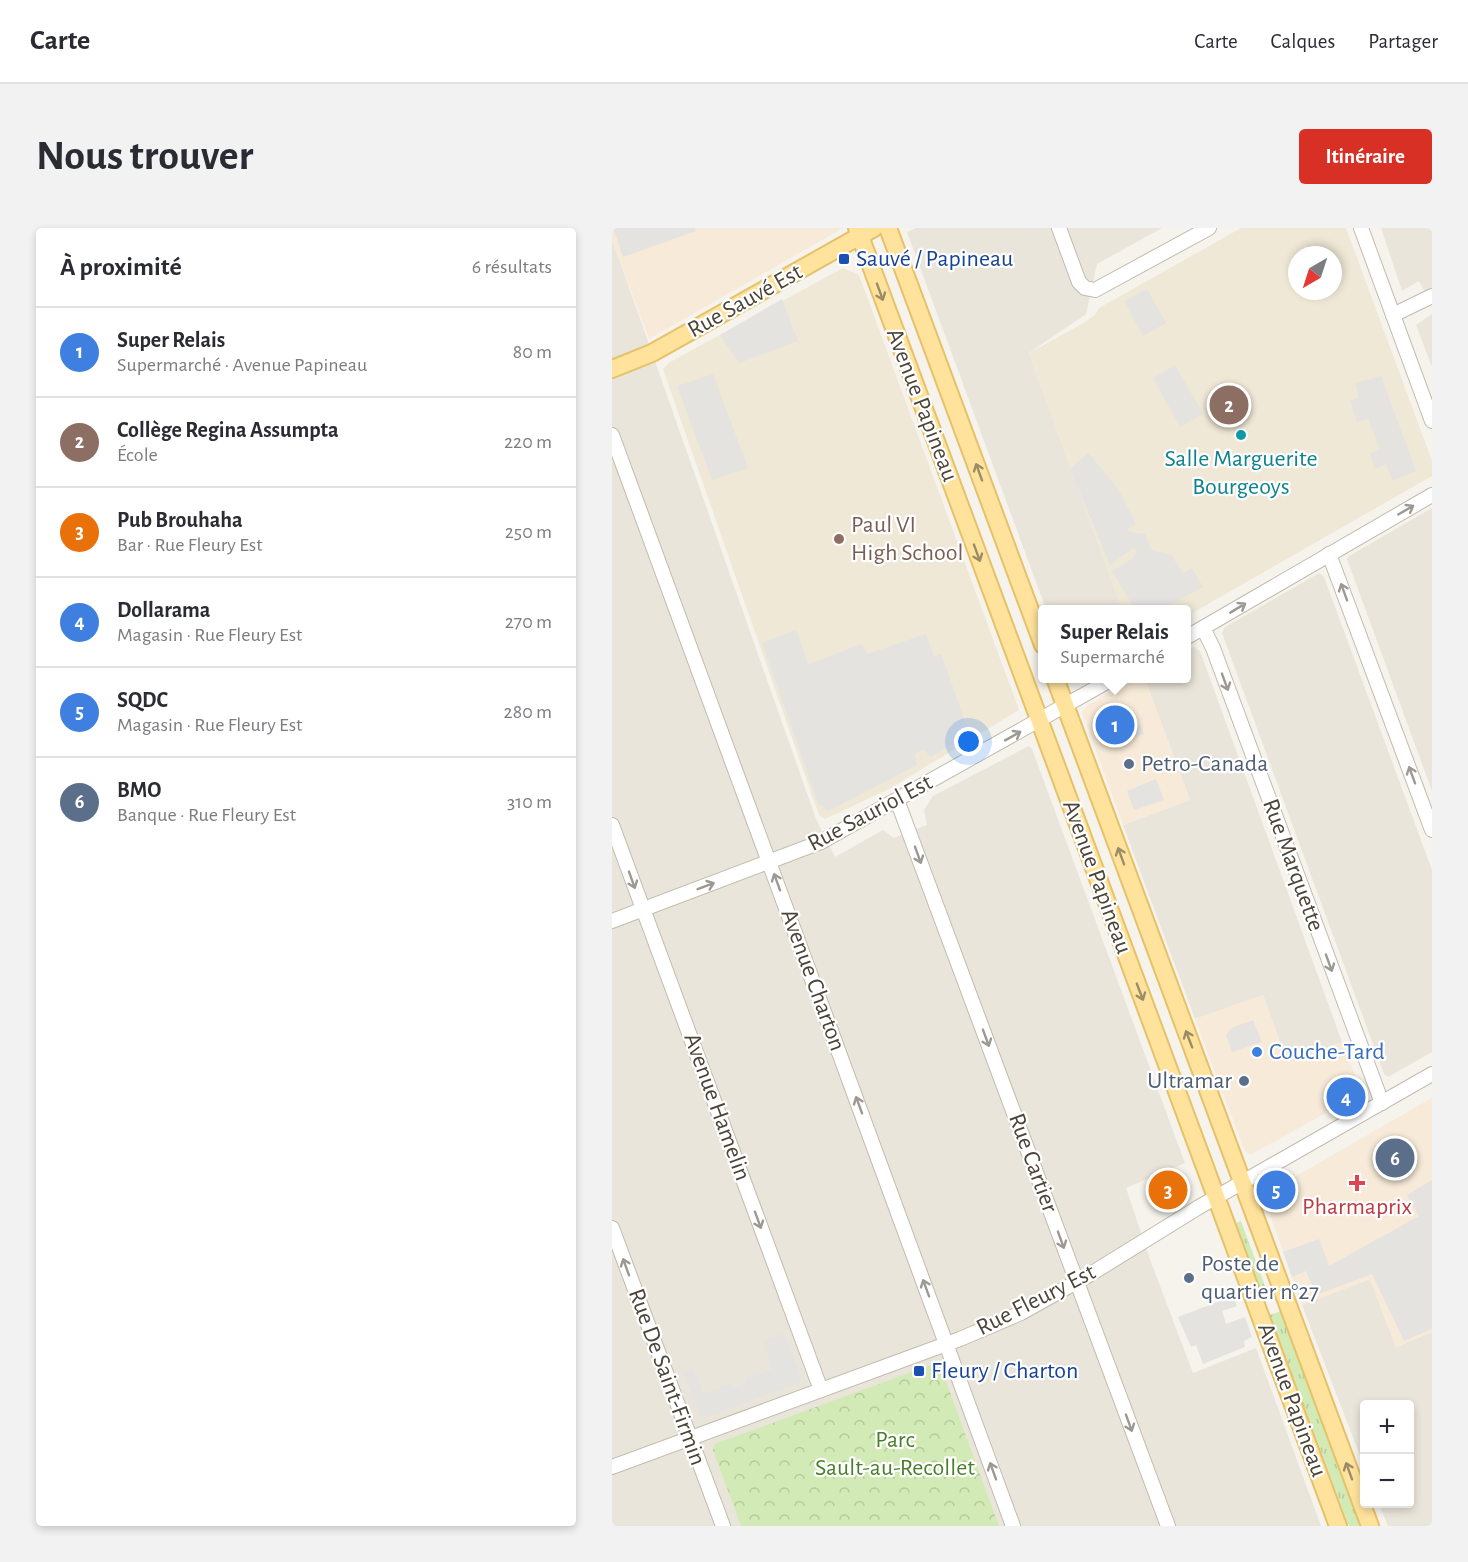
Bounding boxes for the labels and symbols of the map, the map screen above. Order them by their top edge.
north arrow [1288,246,1342,300]
place label: Sauvé / Papineau [856,247,1013,271]
marker: Sauvé / Papineau [837,252,851,266]
street label: Rue Sauvé Est [684,260,807,342]
one-way arrow [875,282,886,300]
street label: Avenue Papineau [882,325,962,485]
pin: 2 [1210,382,1248,428]
marker: Salle Marguerite Bourgeoys [1234,428,1248,442]
place label: Salle Marguerite Bourgeoys [1164,447,1318,499]
one-way arrow [973,463,984,482]
one-way arrow [1397,503,1414,515]
place label: Paul VI High School [851,513,963,565]
marker: Paul VI High School [832,532,846,546]
one-way arrow [972,543,983,562]
one-way arrow [1338,583,1349,602]
one-way arrow [1229,601,1246,613]
one-way arrow [1221,672,1232,691]
pin: 1 [1096,702,1134,748]
your location [954,727,983,756]
one-way arrow [1004,730,1021,742]
place label: Petro-Canada [1141,752,1268,776]
marker: Petro-Canada [1122,757,1136,771]
one-way arrow [1405,766,1416,785]
street label: Rue Sauriol Est [804,770,937,856]
street label: Rue Marquette [1258,796,1328,934]
street label: Avenue Papineau [1058,797,1136,957]
one-way arrow [913,845,924,864]
one-way arrow [1115,847,1126,866]
one-way arrow [628,870,639,889]
one-way arrow [771,873,782,892]
one-way arrow [696,879,715,890]
street label: Avenue Charton [776,906,850,1054]
one-way arrow [1324,954,1335,972]
one-way arrow [1135,982,1146,1001]
one-way arrow [981,1028,992,1047]
street label: Avenue Hamelin [679,1030,755,1184]
one-way arrow [1183,1030,1194,1048]
place label: Couche-Tard [1269,1040,1385,1064]
marker: Couche-Tard [1250,1045,1264,1059]
place label: Ultramar [1147,1069,1232,1093]
marker: Ultramar [1237,1074,1251,1088]
pin: 4 [1326,1074,1366,1120]
one-way arrow [853,1096,864,1115]
street label: Rue Cartier [1004,1110,1062,1216]
pin: 6 [1376,1136,1414,1180]
pin: 3 [1148,1168,1188,1212]
pin: 5 [1256,1168,1296,1212]
marker: Pharmaprix [1350,1176,1364,1190]
place label: Pharmaprix [1302,1195,1412,1219]
one-way arrow [754,1210,765,1229]
one-way arrow [1057,1230,1068,1249]
place label: Poste de quartier n°27 [1201,1252,1319,1304]
one-way arrow [620,1258,631,1276]
street label: Rue Fleury Est [973,1260,1100,1340]
marker: Poste de quartier n°27 [1182,1271,1196,1285]
one-way arrow [920,1279,931,1298]
street label: Rue De Saint-Firmin [624,1285,710,1469]
street label: Avenue Papineau [1253,1320,1331,1480]
place label: Fleury / Charton [931,1359,1078,1383]
marker: Fleury / Charton [912,1364,926,1378]
one-way arrow [1125,1413,1136,1432]
park label: Parc Sault-au-Recollet [815,1428,975,1480]
one-way arrow [987,1462,998,1481]
one-way arrow [1343,1462,1354,1481]

